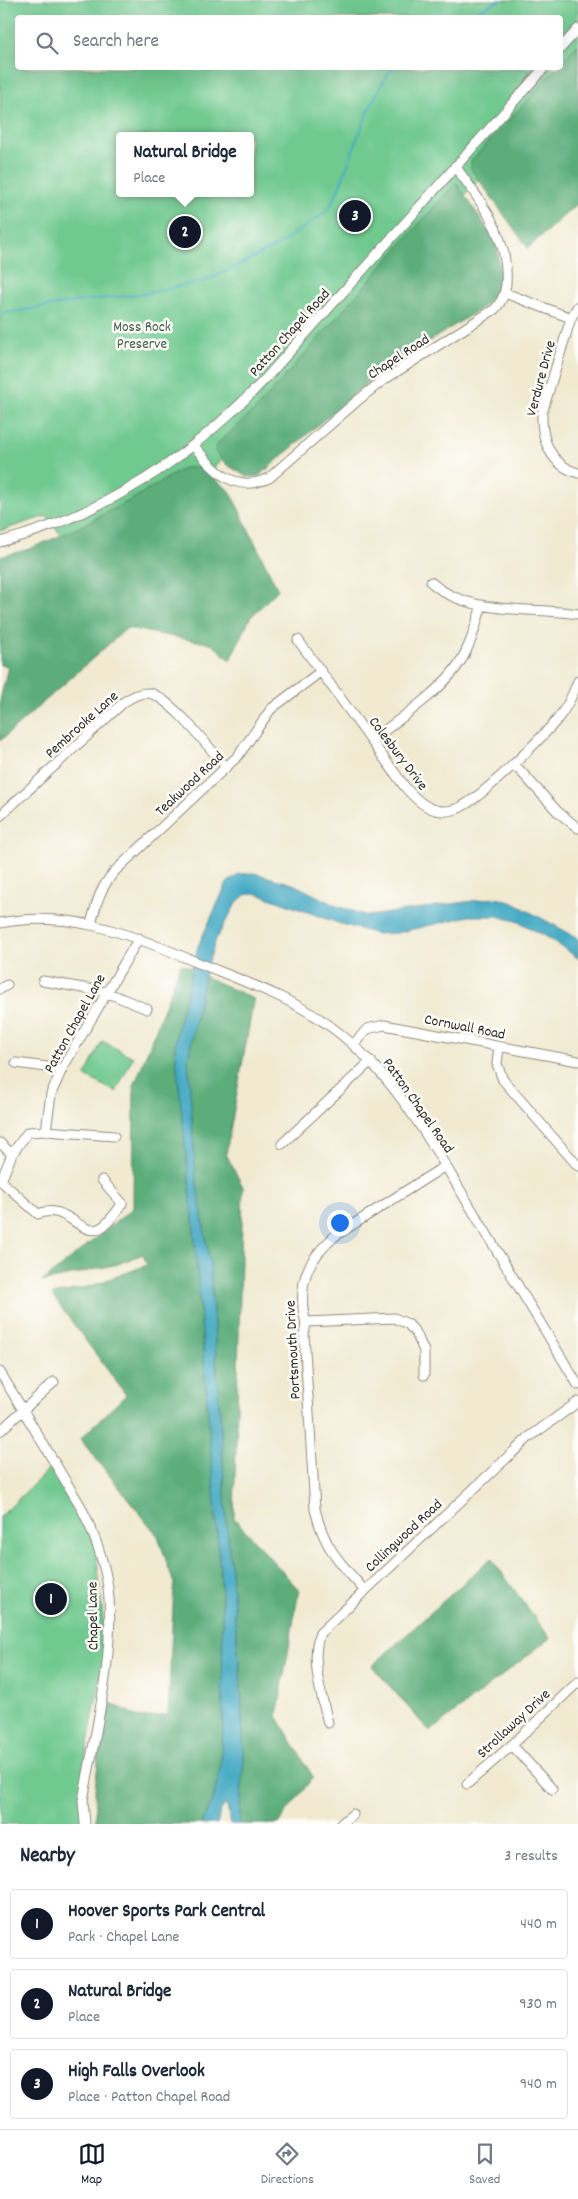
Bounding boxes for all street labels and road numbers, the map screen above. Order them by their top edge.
street label: Patton Chapel Road [245,284,336,382]
street label: Chapel Road [364,329,434,386]
street label: Verdure Drive [521,338,563,419]
street label: Pembrooke Lane [41,686,124,764]
street label: Colesbury Drive [362,713,433,796]
street label: Teakwood Road [151,747,230,822]
street label: Patton Chapel Lane [39,970,112,1078]
street label: Cornwall Road [422,1009,507,1047]
street label: Patton Chapel Road [376,1054,458,1158]
street label: Portsmouth Drive [280,1299,308,1400]
street label: Collingwood Road [361,1495,448,1578]
street label: Chapel Lane [82,1581,106,1650]
street label: Strollaway Drive [473,1684,556,1764]

